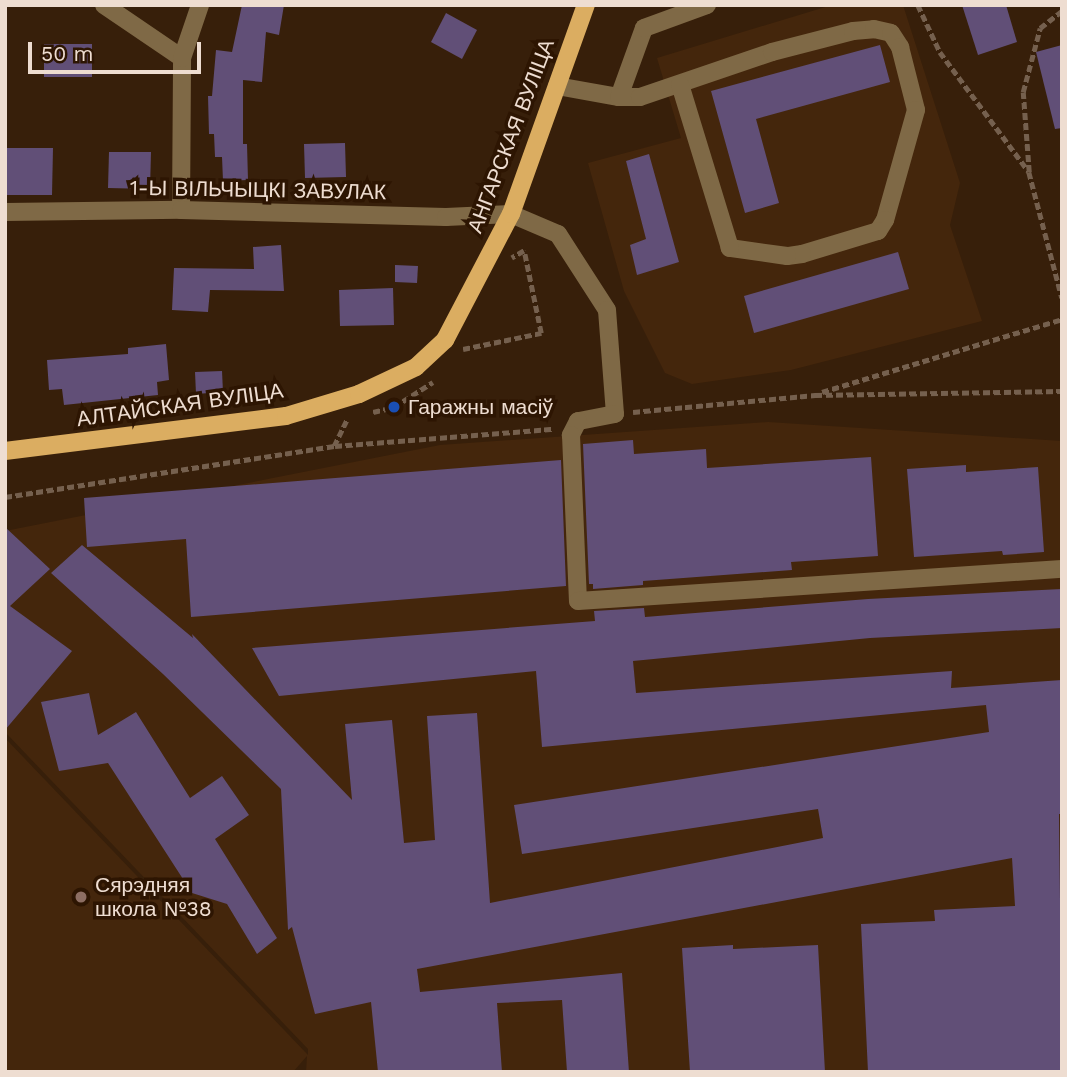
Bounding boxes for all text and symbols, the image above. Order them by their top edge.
scale bar [32,28,205,72]
street label: АНГАРСКАЯ ВУЛІЦА [462,35,560,237]
text: 50 m [41,41,93,66]
street label: 1-Ы ВІЛЬЧЫЦКІ ЗАВУЛАК [130,175,386,205]
street label: АЛТАЙСКАЯ ВУЛІЦА [75,378,285,432]
place label: Гаражны масіў [408,394,553,420]
marker: Гаражны масіў [386,399,402,415]
place label: Сярэдняя школа №38 [95,872,212,922]
marker: Сярэдняя школа №38 [73,889,89,905]

